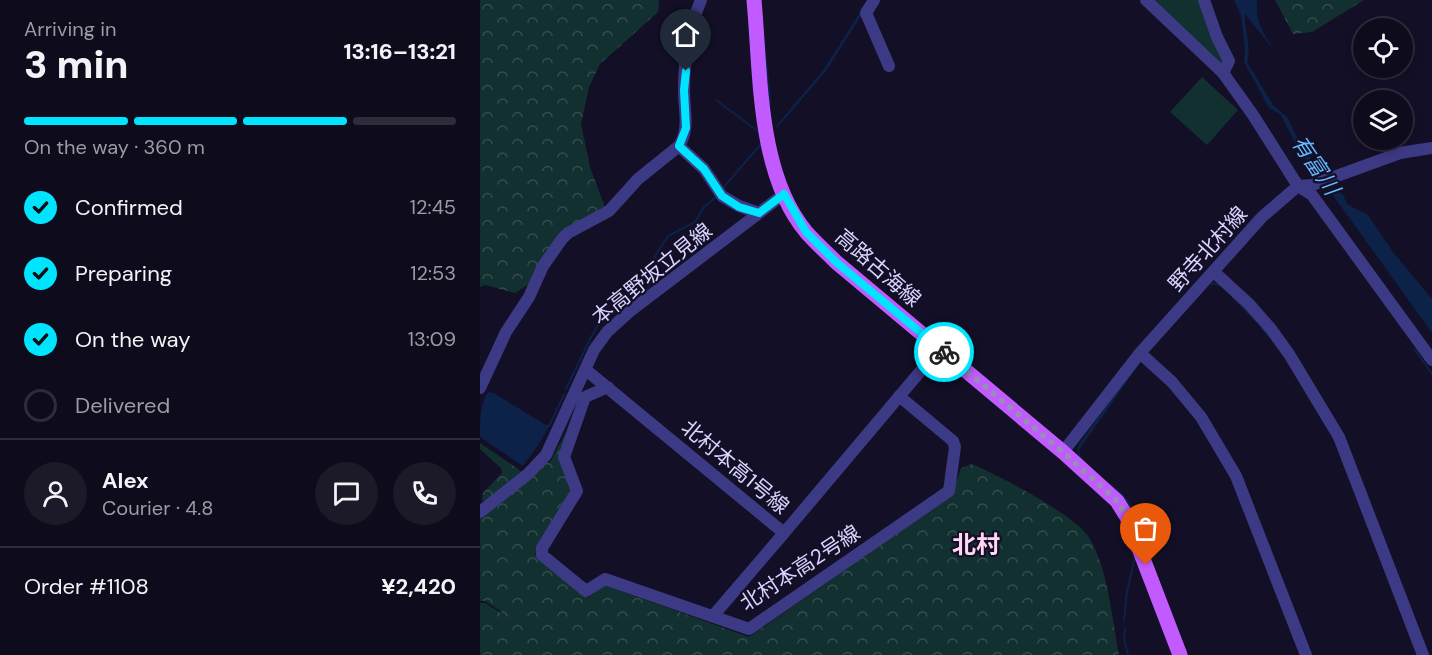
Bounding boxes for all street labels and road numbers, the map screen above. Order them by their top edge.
street label: 野寺北村線 [1162,201,1254,297]
street label: 本高野坂立見線 [586,217,718,331]
street label: 高路古海線 [829,223,927,313]
street label: 北村本高1号線 [675,414,795,520]
street label: 北村本高2号線 [734,519,866,617]

